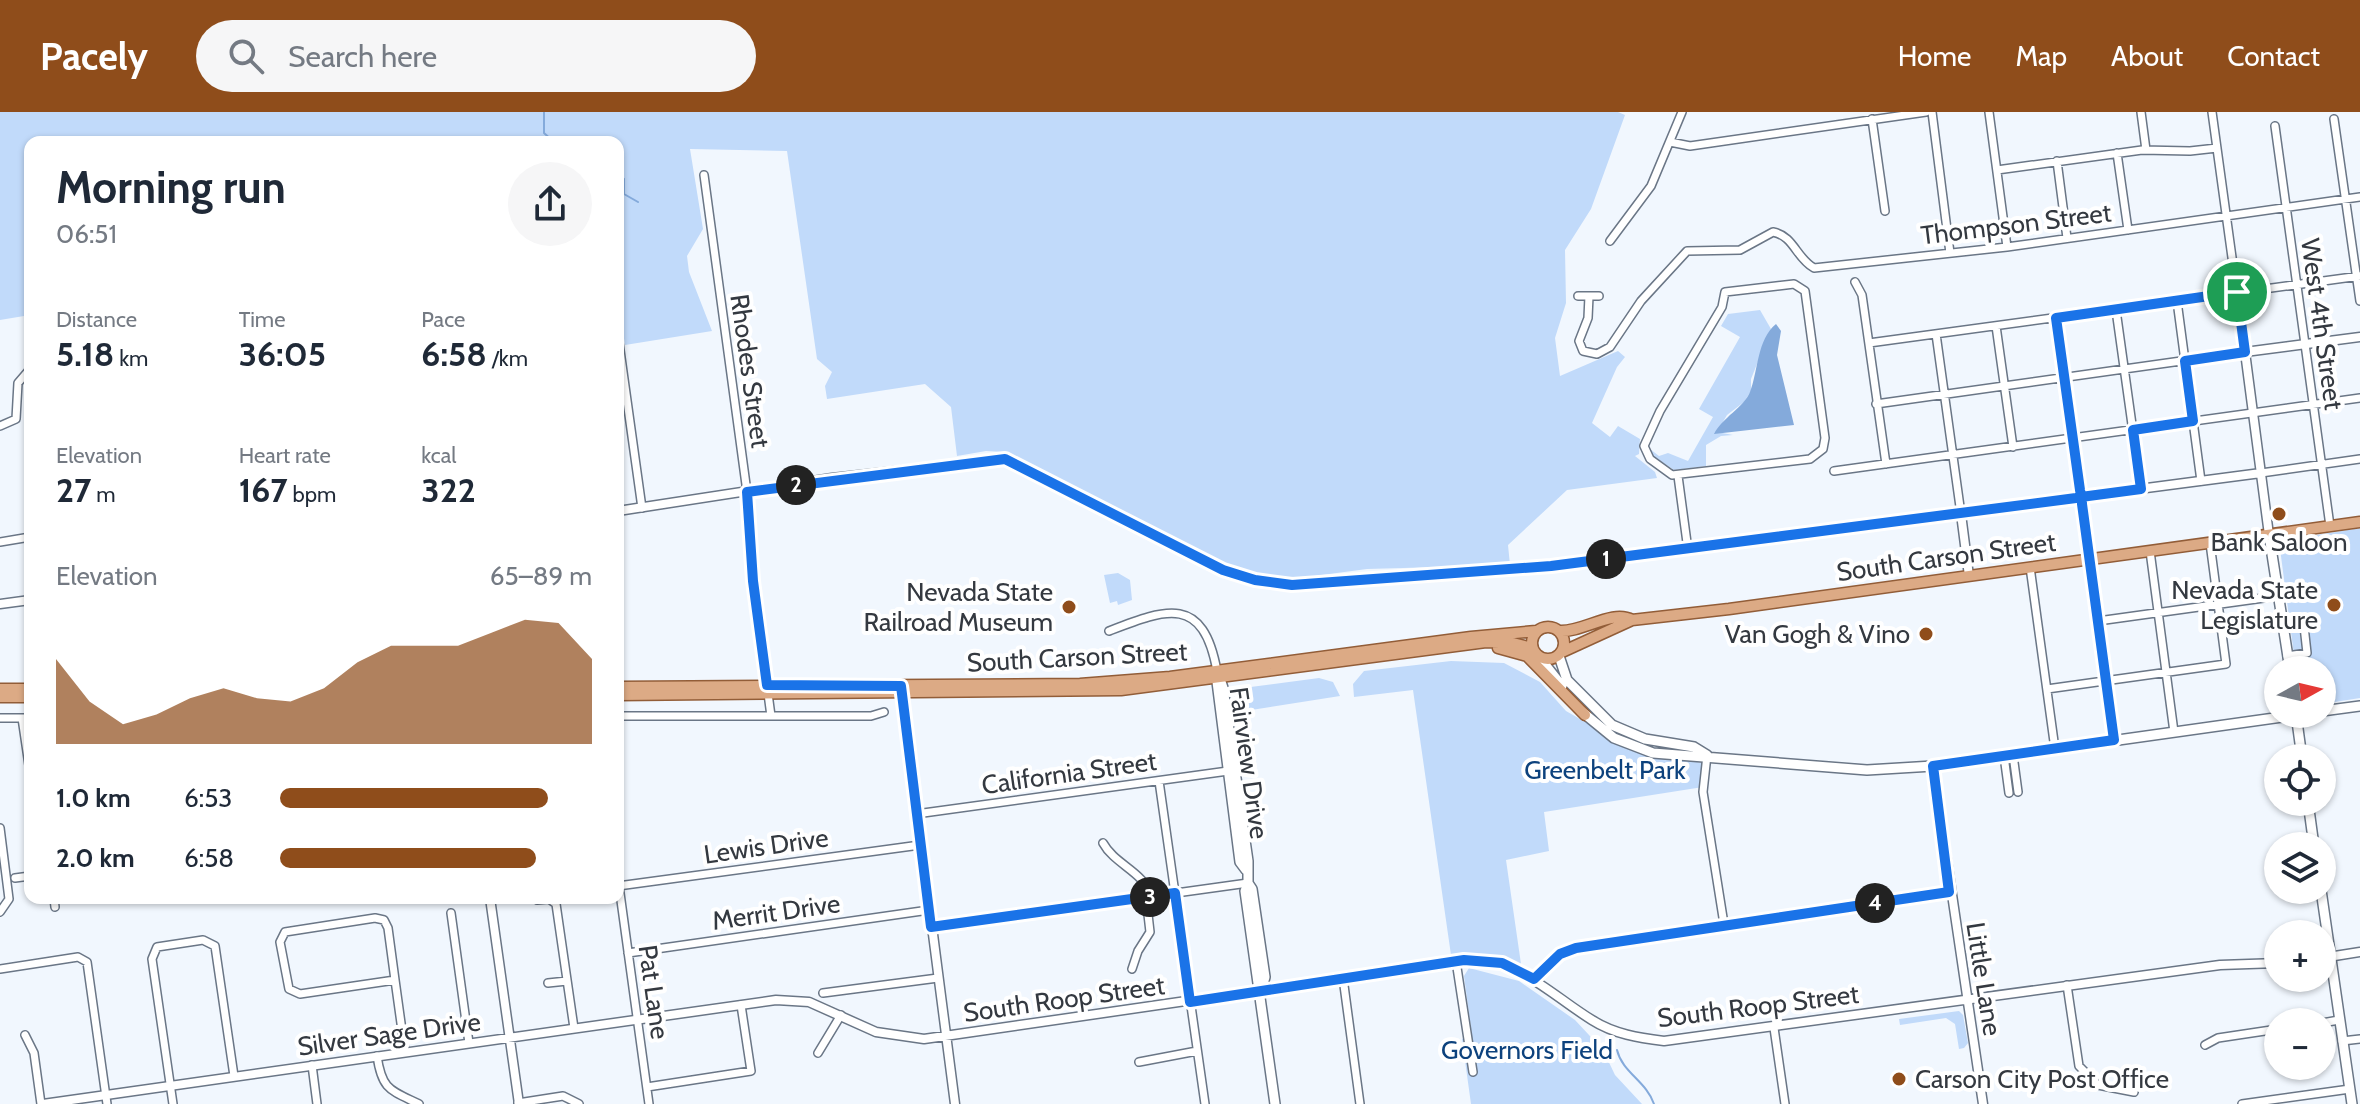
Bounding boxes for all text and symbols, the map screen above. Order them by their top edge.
search box [196,20,756,92]
text: Pacely [40,33,148,80]
icon: search [224,34,268,78]
text: Search here [288,38,437,75]
text: Home [1898,39,1971,73]
text: Map [2015,39,2067,73]
text: About [2111,39,2183,73]
text: Contact [2227,39,2320,73]
text: Morning run [56,161,286,214]
button: share [508,162,592,246]
street label: Thompson Street [1919,196,2113,252]
text: 06:51 [56,218,117,250]
street label: West 4th Street [2294,236,2350,412]
pin [2203,258,2271,326]
icon: arrive [2215,270,2259,314]
street label: Rhodes Street [723,292,777,450]
text: Distance [56,306,137,333]
text: Time [239,306,285,333]
text: Pace [421,306,465,333]
text: 5.18 [56,333,114,375]
text: 36:05 [239,333,326,375]
text: 6:58 [421,333,487,375]
text: km [114,345,148,372]
text: /km [487,345,528,372]
text: Elevation [56,442,142,469]
text: Heart rate [239,442,331,469]
text: kcal [421,442,456,469]
pin: 2 [776,465,816,505]
text: 27 [56,469,91,511]
text: 167 [239,469,288,511]
text: 322 [421,469,476,511]
text: 2 [790,471,802,498]
text: m [91,481,116,508]
text: bpm [288,481,336,508]
marker: Bank Saloon [2270,505,2288,523]
street label: South Carson Street [1834,526,2058,588]
place label: Bank Saloon [2211,526,2347,558]
pin: 1 [1586,539,1626,579]
text: 1 [1602,545,1610,572]
text: Elevation [56,560,158,592]
text: 65–89 m [490,560,592,592]
place label: Nevada State Legislature [2171,574,2318,636]
place label: Nevada State Railroad Museum [863,576,1053,638]
marker: Nevada State Legislature [2325,596,2343,614]
marker: Nevada State Railroad Museum [1060,598,1078,616]
place label: Van Gogh & Vino [1725,618,1910,650]
marker: Van Gogh & Vino [1917,625,1935,643]
street label: South Carson Street [966,635,1188,679]
north arrow [2264,656,2336,728]
map controls [2264,656,2336,1080]
street label: Fairview Drive [1223,685,1275,841]
button: locate [2264,744,2336,816]
street label: California Street [980,745,1159,801]
park label: Greenbelt Park [1524,754,1686,786]
text: 1.0 km [56,782,131,814]
text: 6:53 [184,782,232,814]
street label: Lewis Drive [702,821,830,871]
button: layers [2264,832,2336,904]
text: 2.0 km [56,842,135,874]
text: 6:58 [184,842,234,874]
pin: 3 [1130,877,1170,917]
text: 3 [1144,883,1156,910]
pin: 4 [1855,883,1895,923]
street label: Merrit Drive [710,887,842,937]
text: 4 [1868,889,1882,916]
street label: Little Lane [1959,920,2009,1038]
button: + [2264,920,2336,992]
street label: Pat Lane [632,943,676,1041]
street label: South Roop Street [961,969,1167,1029]
street label: South Roop Street [1655,978,1861,1034]
street label: Silver Sage Drive [295,1005,483,1063]
button: − [2264,1008,2336,1080]
park label: Governors Field [1441,1034,1613,1066]
place label: Carson City Post Office [1915,1063,2169,1095]
marker: Carson City Post Office [1890,1070,1908,1088]

